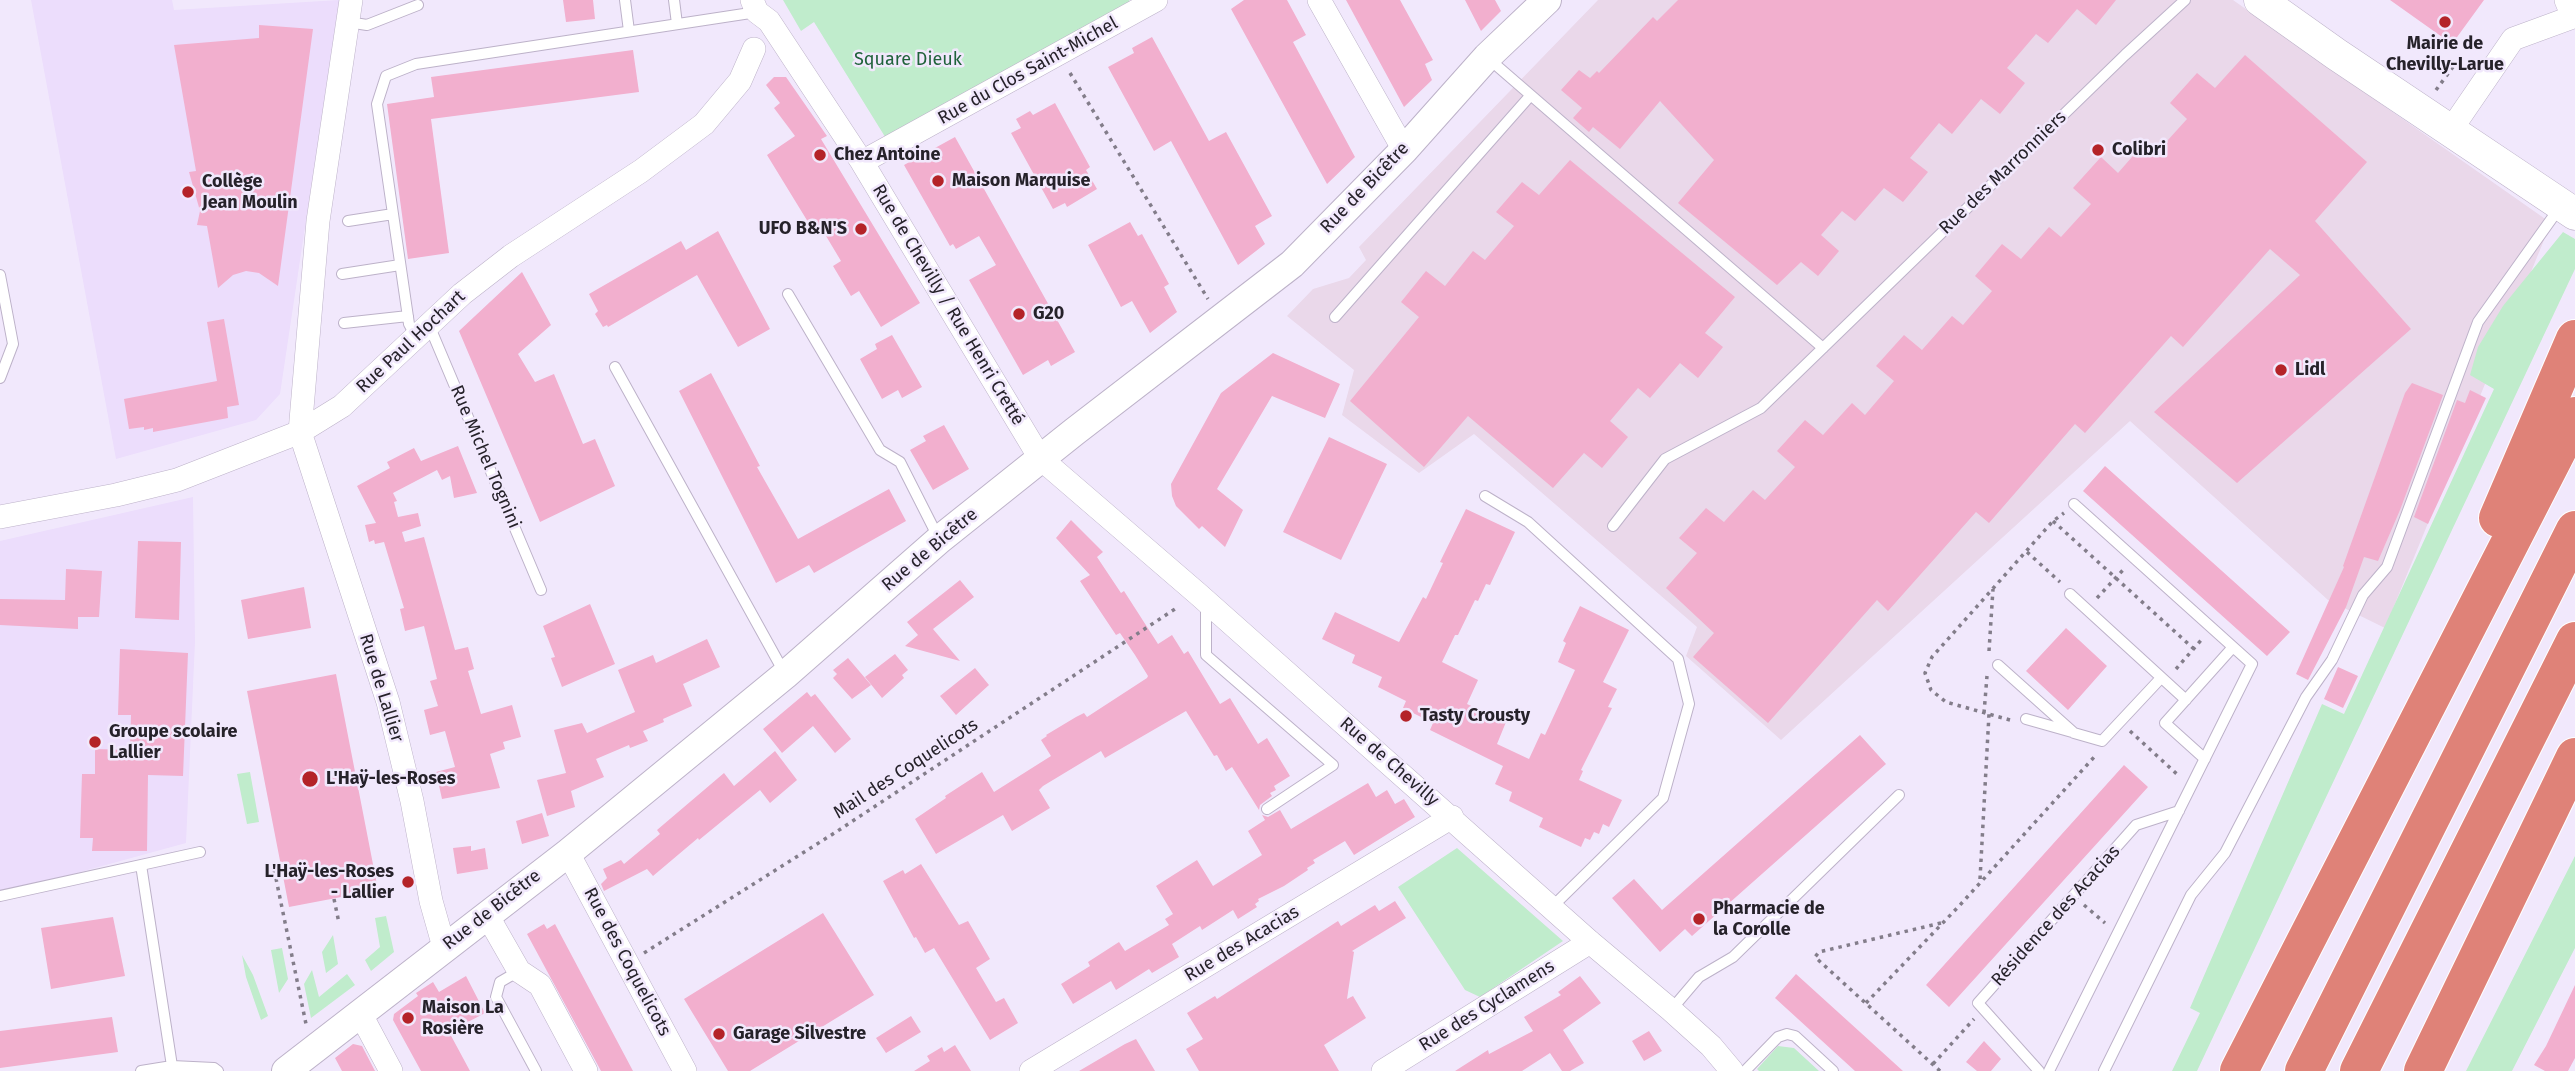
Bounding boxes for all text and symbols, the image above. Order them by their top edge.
street label: Rue du Clos Saint-Michel [934,13,1122,129]
marker: Mairie de Chevilly-Larue [2437,14,2453,30]
place label: Mairie de Chevilly-Larue [2386,33,2504,76]
park label: Square Dieuk [854,49,962,71]
street label: Rue des Marronniers [1935,107,2071,239]
street label: Rue de Bicêtre [1316,138,1414,238]
place label: Colibri [2112,139,2166,161]
marker: Colibri [2090,142,2106,158]
place label: Chez Antoine [834,144,940,166]
marker: Chez Antoine [812,147,828,163]
place label: Maison Marquise [952,170,1090,192]
place label: Collège Jean Moulin [202,171,298,214]
marker: Maison Marquise [930,173,946,189]
street label: Rue de Chevilly / Rue Henri Cretté [867,181,1029,429]
marker: Collège Jean Moulin [180,184,196,200]
place label: UFO B&N'S [759,218,847,240]
marker: UFO B&N'S [853,221,869,237]
street label: Rue Paul Hochart [352,286,470,398]
place label: G20 [1033,303,1064,325]
marker: G20 [1011,306,1027,322]
place label: Lidl [2295,359,2325,381]
marker: Lidl [2273,362,2289,378]
street label: Rue Michel Tognini [445,382,525,532]
street label: Rue de Bicêtre [878,504,982,596]
street label: Rue de Lallier [354,631,408,745]
place label: Tasty Crousty [1420,705,1530,727]
marker: Tasty Crousty [1398,708,1414,724]
street label: Rue de Chevilly [1335,713,1443,811]
street label: Mail des Coquelicots [830,714,982,824]
place label: Groupe scolaire Lallier [109,721,237,764]
marker: Groupe scolaire Lallier [87,734,103,750]
place label: L'Haÿ-les-Roses [326,768,455,790]
marker: L'Haÿ-les-Roses [300,769,320,789]
street label: Résidence des Acacias [1987,841,2125,991]
place label: L'Haÿ-les-Roses - Lallier [265,861,394,903]
street label: Rue de Bicêtre [439,865,545,955]
marker: L'Haÿ-les-Roses - Lallier [400,874,416,890]
street label: Rue des Coquelicots [579,884,675,1040]
place label: Pharmacie de la Corolle [1713,898,1825,940]
street label: Rue des Acacias [1181,901,1303,987]
marker: Pharmacie de la Corolle [1691,911,1707,927]
street label: Rue des Cyclamens [1415,956,1559,1056]
place label: Maison La Rosière [422,997,504,1040]
marker: Maison La Rosière [400,1010,416,1026]
place label: Garage Silvestre [733,1023,866,1045]
marker: Garage Silvestre [711,1026,727,1042]

